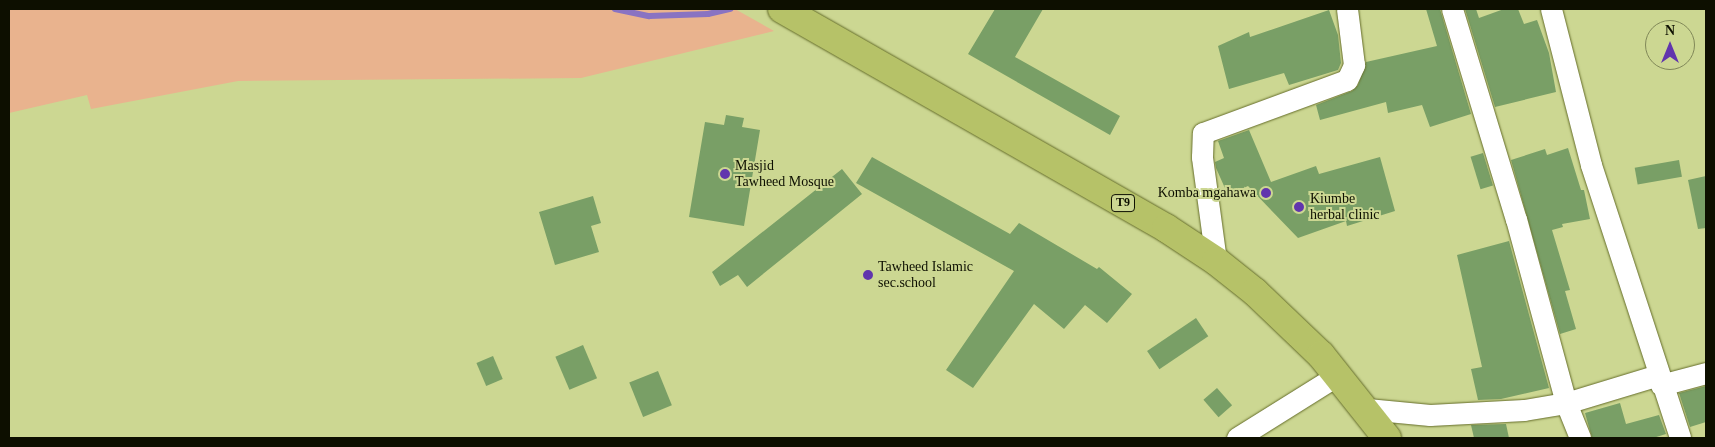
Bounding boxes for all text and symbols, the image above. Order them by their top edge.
north arrow [1645,20,1695,70]
text: N [1665,23,1675,38]
place label: Masjid Tawheed Mosque [735,158,834,190]
marker: Masjid Tawheed Mosque [719,168,731,180]
place label: Komba mgahawa [1158,185,1256,201]
marker: Komba mgahawa [1260,187,1272,199]
place label: Kiumbe herbal clinic [1310,191,1380,223]
road number: T9 [1110,194,1136,212]
marker: Kiumbe herbal clinic [1292,200,1306,214]
place label: Tawheed Islamic sec.school [878,259,973,292]
marker: Tawheed Islamic sec.school [862,269,874,281]

